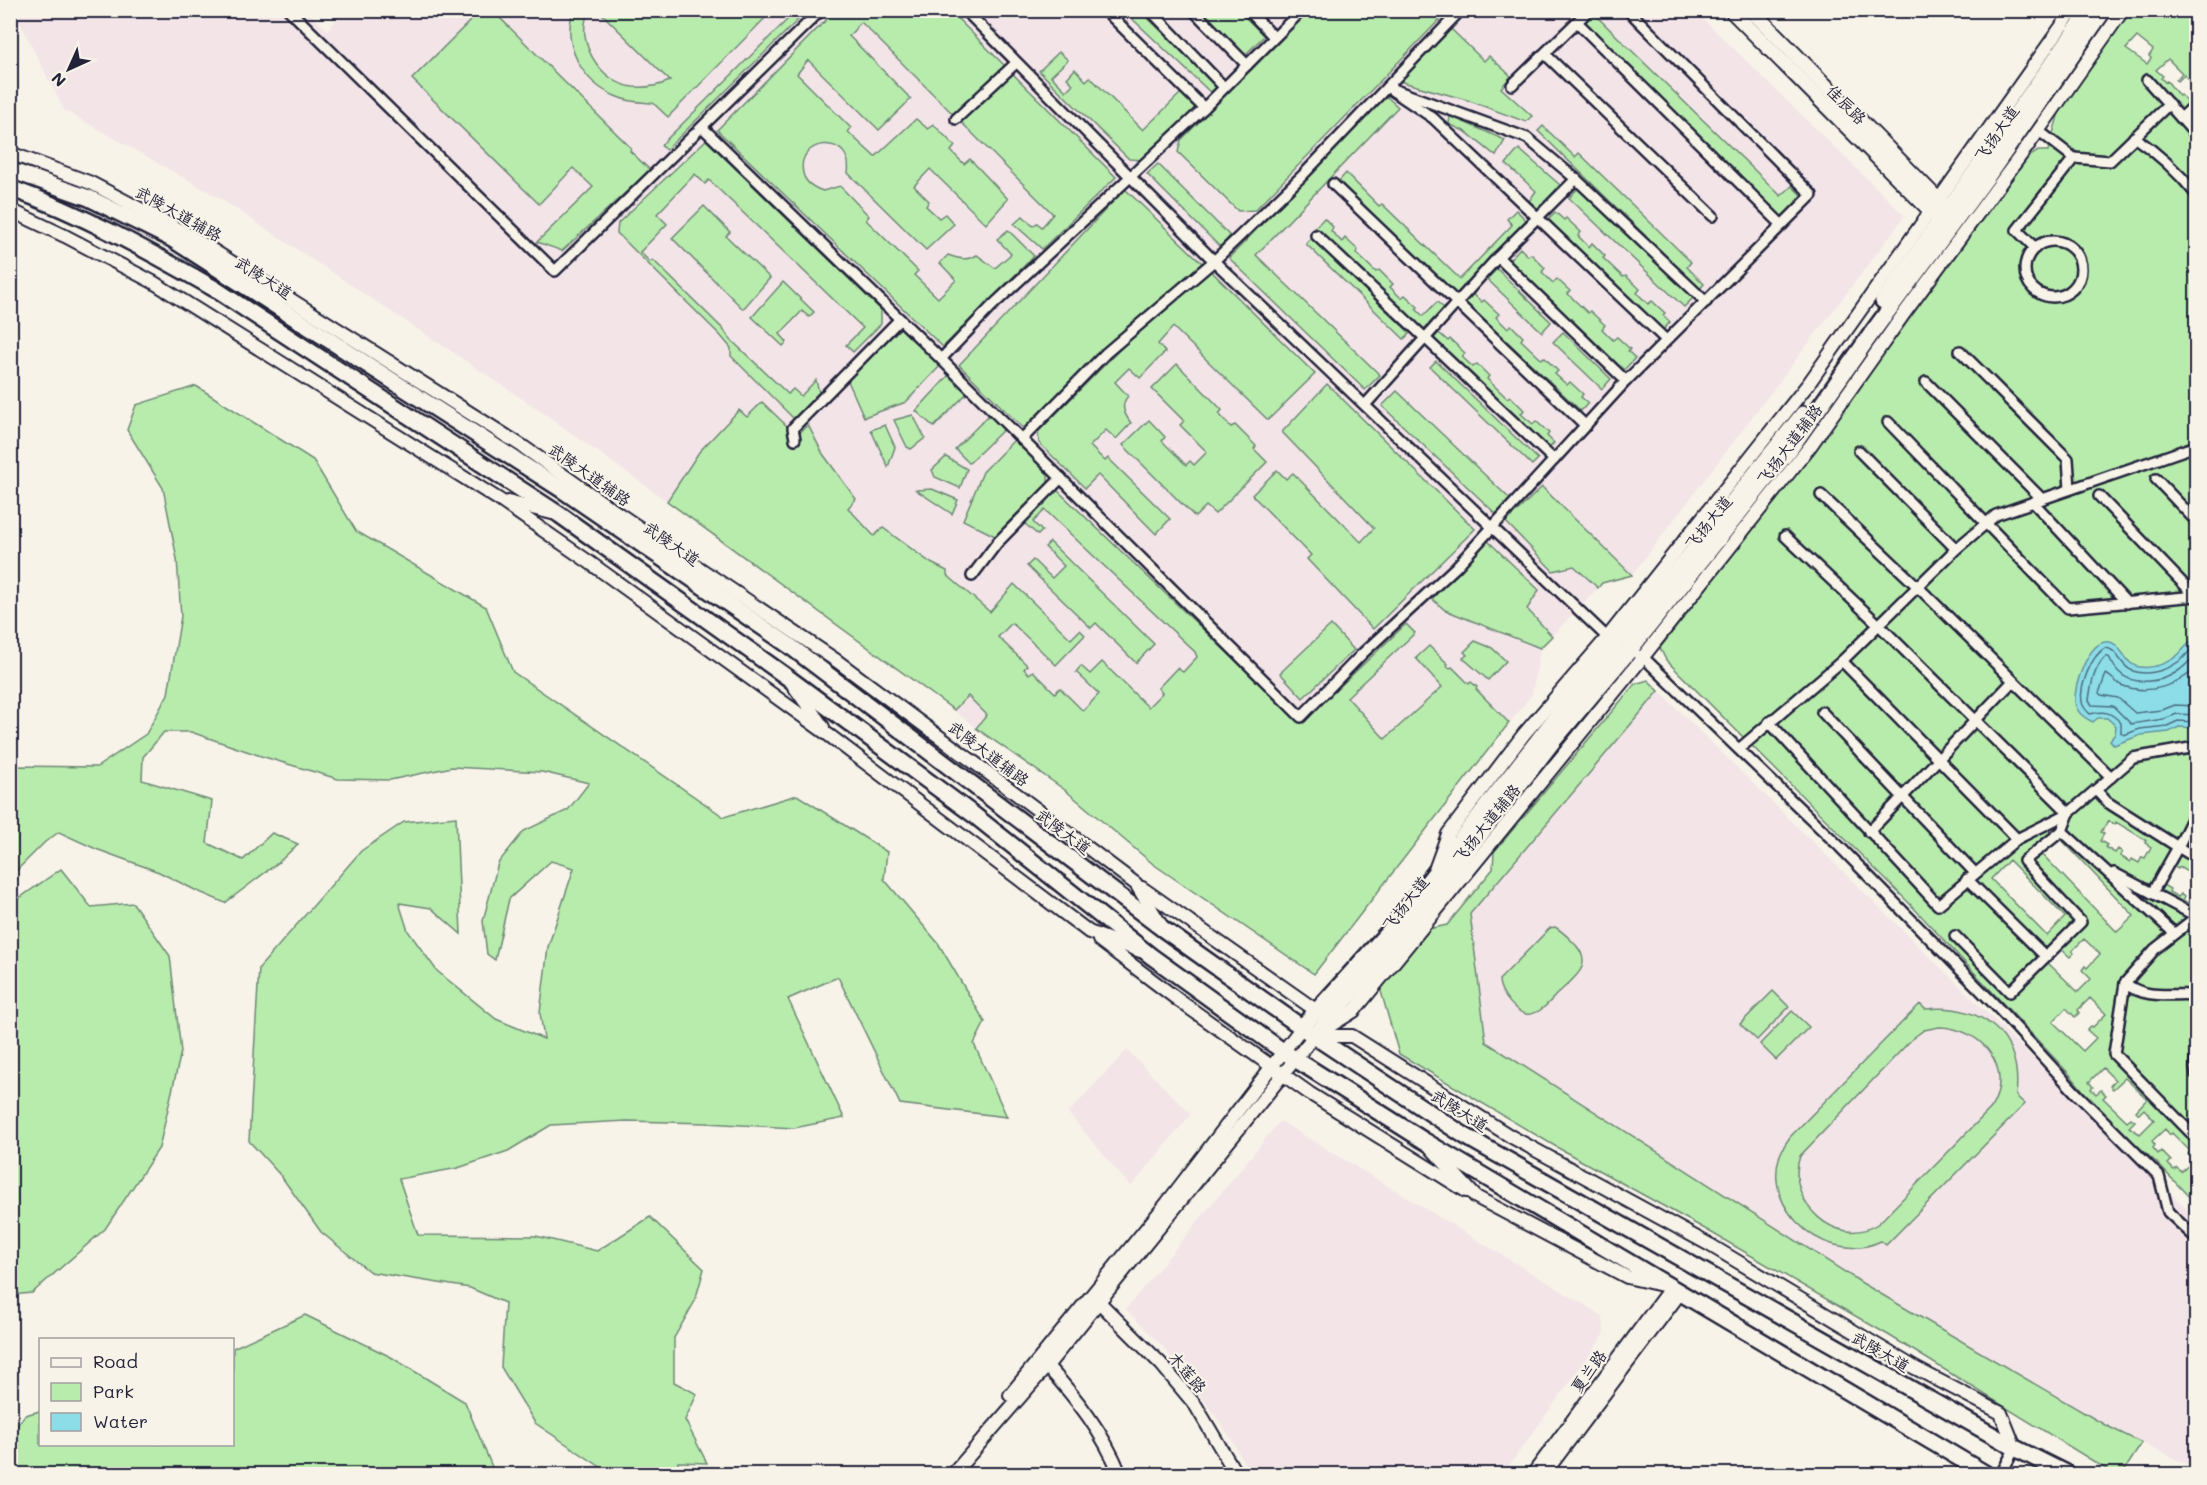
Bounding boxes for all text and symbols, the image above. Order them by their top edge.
north arrow [39,39,99,99]
text: N [46,68,70,92]
street label: 佳辰路 [1823,80,1871,128]
street label: 飞扬大道 [1969,101,2023,165]
street label: 武陵大道辅路 [132,181,226,245]
street label: 武陵大道 [231,251,297,303]
street label: 飞扬大道辅路 [1752,399,1826,489]
street label: 武陵大道辅路 [545,438,635,510]
street label: 飞扬大道 [1680,491,1736,553]
street label: 武陵大道 [640,516,704,570]
street label: 武陵大道辅路 [944,716,1034,790]
street label: 飞扬大道辅路 [1448,779,1524,867]
street label: 武陵大道 [1032,803,1096,859]
street label: 飞扬大道 [1377,871,1433,935]
street label: 武陵大道 [1427,1084,1493,1136]
street label: 武陵大道 [1848,1326,1914,1376]
legend [39,1338,234,1446]
street label: 夏兰路 [1565,1345,1611,1397]
street label: 木莲路 [1165,1347,1211,1397]
text: Road [93,1349,138,1373]
text: Park [93,1379,134,1403]
text: Water [93,1409,148,1433]

